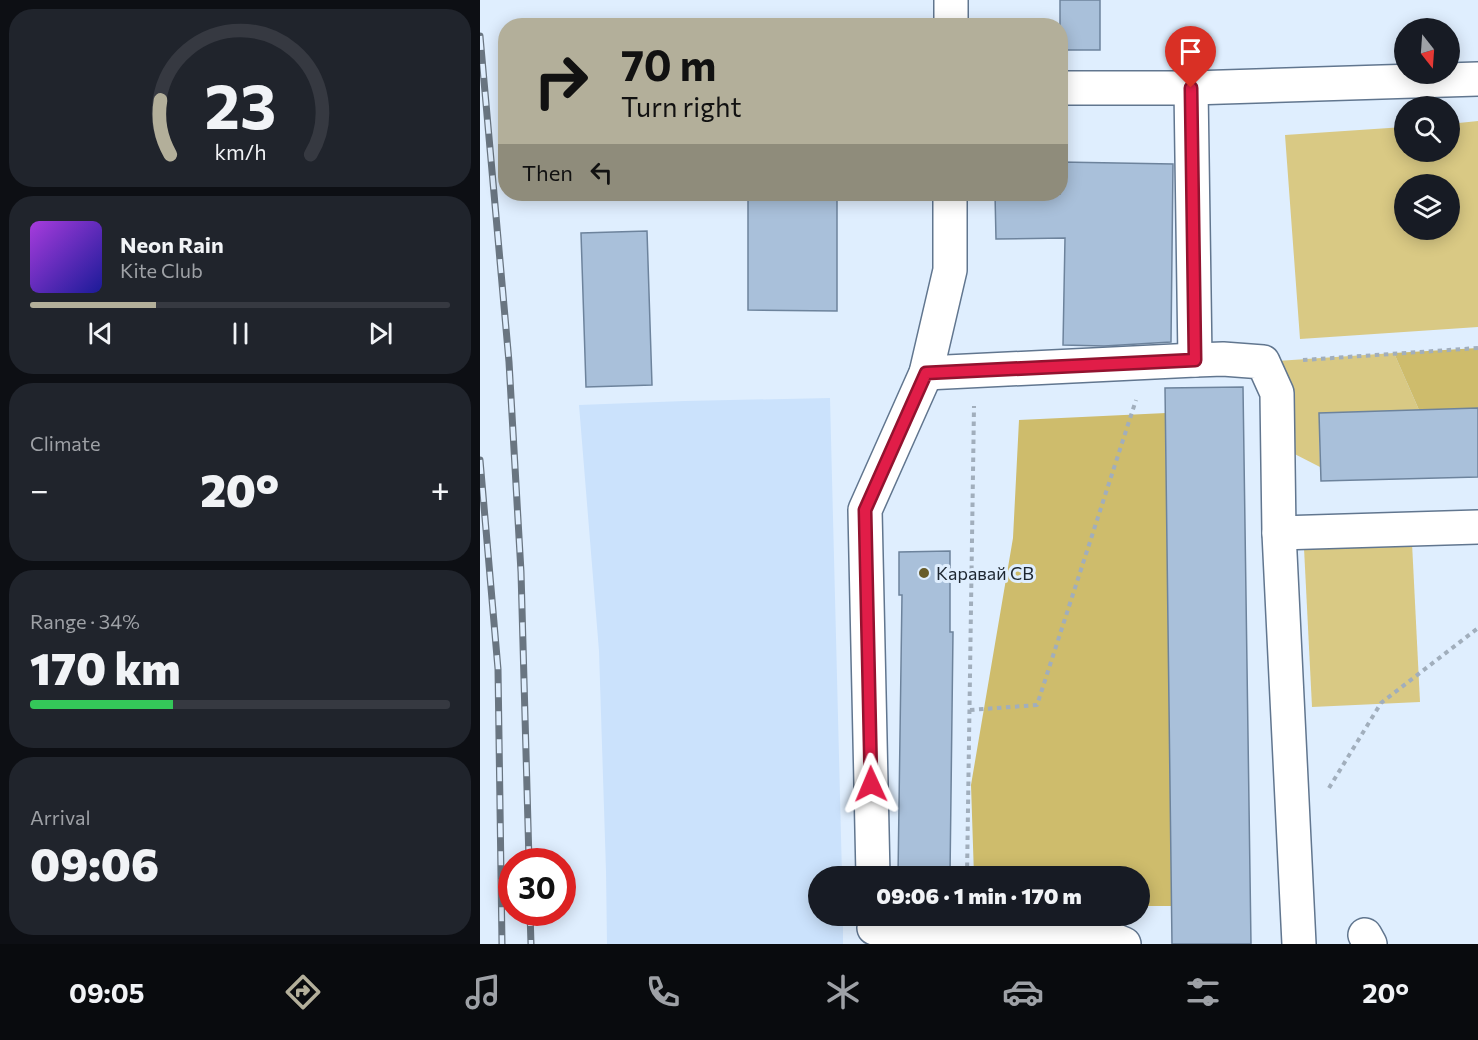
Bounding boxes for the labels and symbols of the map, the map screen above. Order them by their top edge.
north arrow [1394,18,1460,84]
pin [1165,26,1216,88]
place label: Каравай СВ [936,562,1034,584]
marker: Каравай СВ [917,566,931,580]
position arrow [839,752,903,816]
speed limit sign: 30 [498,848,576,926]

